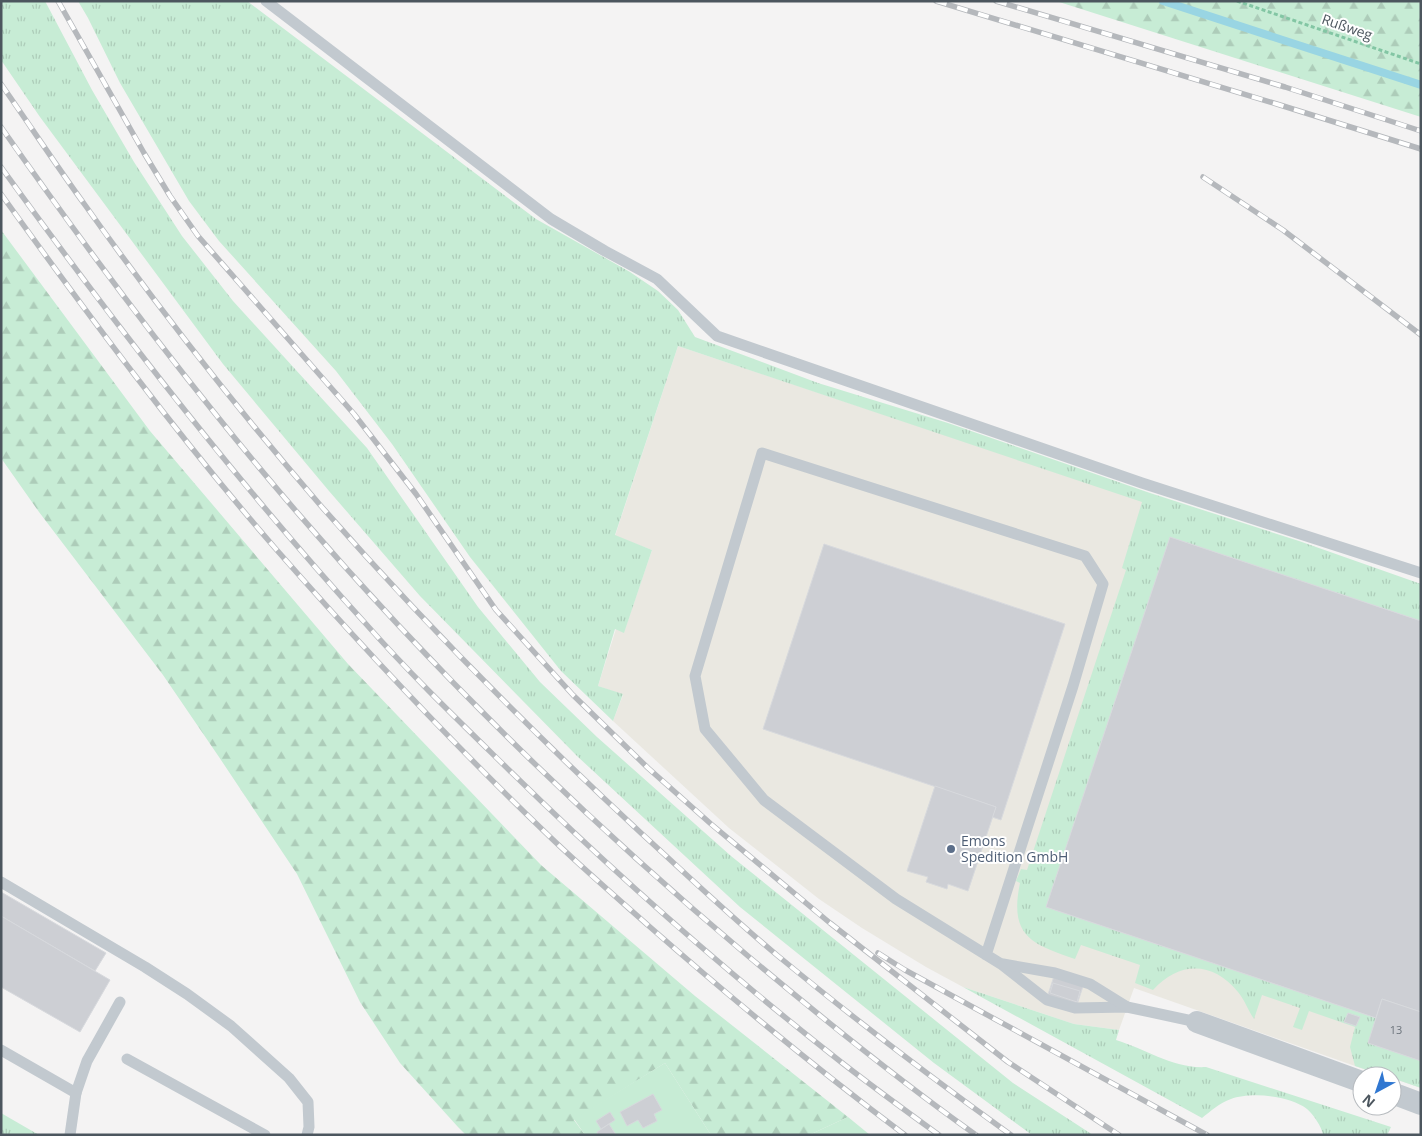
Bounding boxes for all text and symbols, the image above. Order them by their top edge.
street label: Rußweg [1319,9,1375,44]
place label: Emons Spedition GmbH [961,831,1068,866]
marker: Emons Spedition GmbH [945,843,957,855]
house number: 13 [1390,1022,1402,1037]
north arrow [1352,1066,1402,1116]
text: N [1358,1090,1379,1112]

